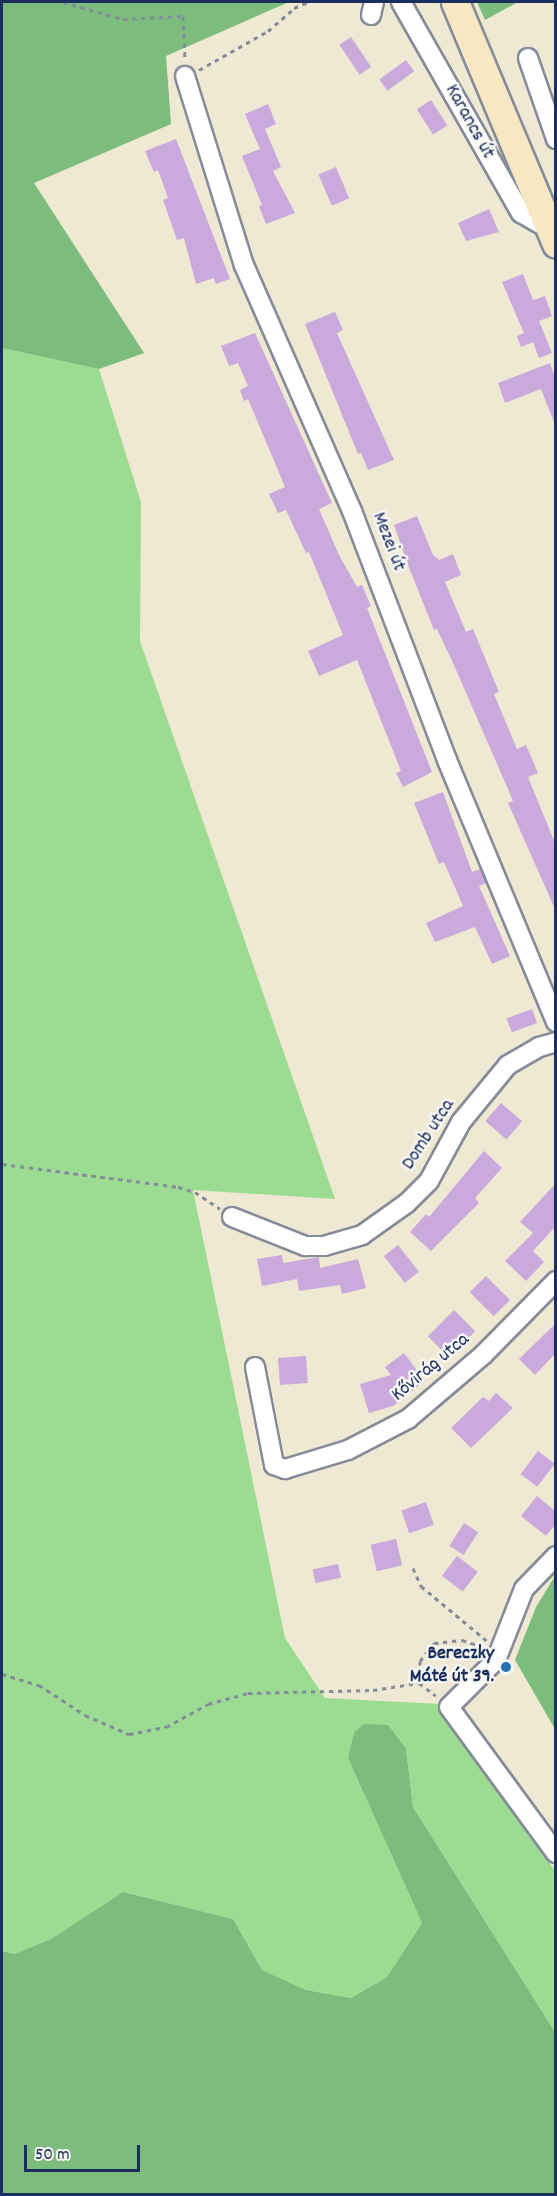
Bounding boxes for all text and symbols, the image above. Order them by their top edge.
street label: Karancs út [439,80,499,164]
street label: Mezei út [366,509,410,575]
street label: Domb utca [397,1095,461,1175]
street label: Kővirág utca [387,1329,475,1407]
place label: Bereczky Máté út 39. [410,1643,494,1690]
marker: Bereczky Máté út 39. [499,1660,513,1674]
scale bar [27,2133,142,2171]
text: 50 m [35,2143,70,2168]

